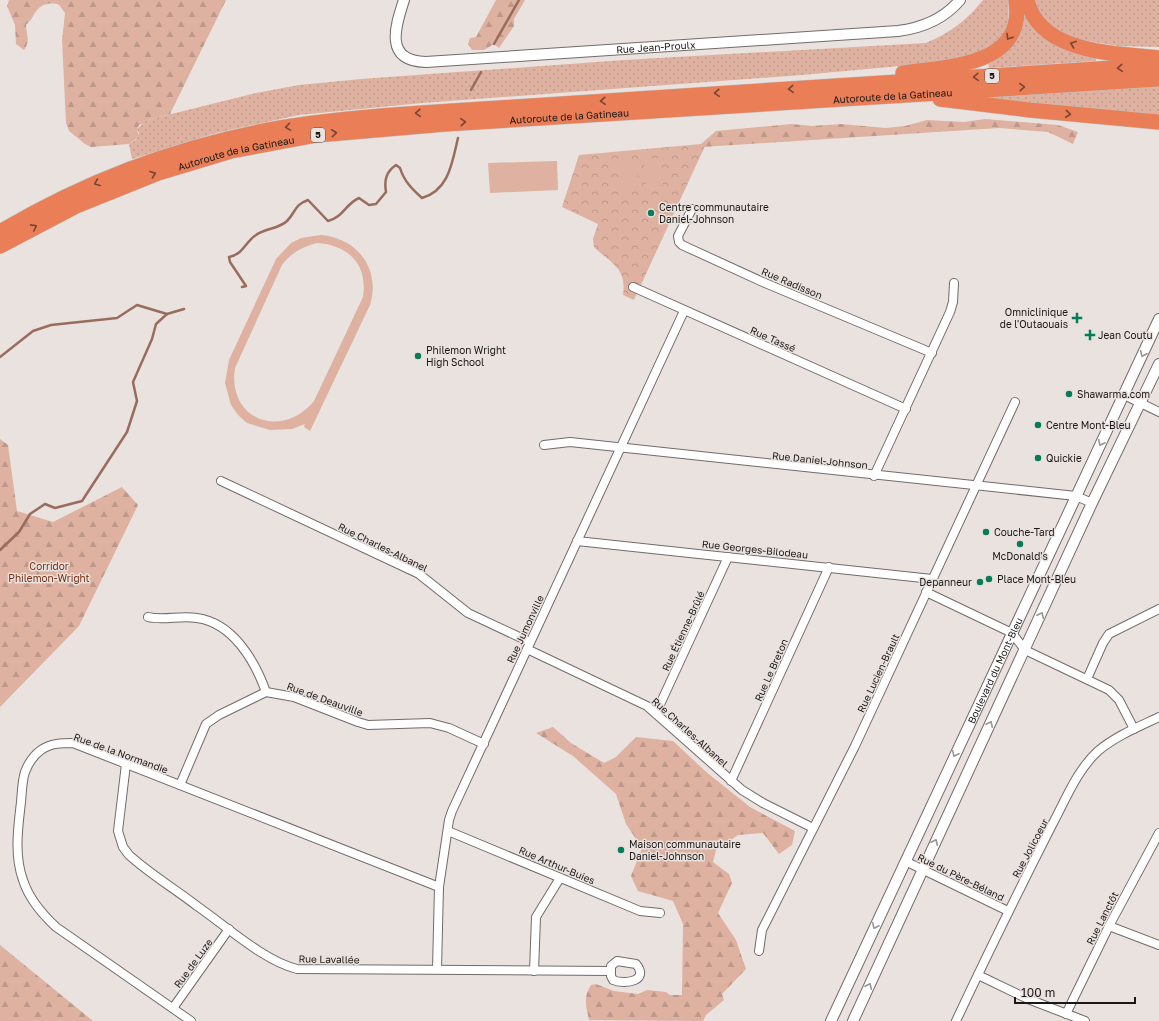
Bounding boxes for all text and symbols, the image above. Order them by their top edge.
one-way arrow [1006,33,1013,40]
street label: Rue Jean-Proulx [616,38,696,55]
one-way arrow [1069,41,1076,49]
one-way arrow [1117,63,1123,72]
road number: 5 [985,69,999,83]
one-way arrow [973,72,979,81]
one-way arrow [1019,82,1025,91]
one-way arrow [788,84,794,93]
street label: Autoroute de la Gatineau [833,86,953,106]
one-way arrow [714,89,720,98]
one-way arrow [600,96,606,105]
street label: Autoroute de la Gatineau [509,106,629,126]
one-way arrow [415,108,421,117]
one-way arrow [1065,109,1071,118]
one-way arrow [460,118,466,127]
one-way arrow [285,122,292,131]
road number: 5 [311,128,325,142]
one-way arrow [331,129,337,138]
street label: Autoroute de la Gatineau [176,133,295,173]
one-way arrow [149,171,156,179]
one-way arrow [93,178,100,186]
place label: Centre communautaire Daniel-Johnson [659,201,769,225]
marker: Centre communautaire Daniel-Johnson [646,208,656,218]
one-way arrow [30,224,37,232]
street label: Rue Radisson [760,265,824,301]
place label: Omniclinique de l'Outaouais [1000,306,1068,330]
marker: Omniclinique de l'Outaouais [1071,312,1083,324]
street label: Rue Tassé [748,324,798,354]
place label: Jean Coutu [1098,329,1153,341]
marker: Jean Coutu [1085,330,1095,340]
place label: Philemon Wright High School [426,344,506,368]
one-way arrow [1140,350,1148,358]
marker: Philemon Wright High School [413,351,423,361]
place label: Shawarma.com [1077,388,1150,400]
marker: Shawarma.com [1064,389,1074,399]
place label: Centre Mont-Bleu [1046,419,1131,431]
marker: Centre Mont-Bleu [1033,420,1043,430]
one-way arrow [1098,438,1106,446]
street label: Rue Daniel-Johnson [772,449,868,471]
place label: Quickie [1046,452,1082,464]
marker: Quickie [1033,453,1043,463]
street label: Rue Charles-Albanel [336,520,430,574]
place label: Couche-Tard [994,526,1055,538]
marker: Couche-Tard [981,527,991,537]
street label: Rue Georges-Bilodeau [701,537,809,561]
marker: McDonald's [1015,539,1025,549]
place label: McDonald's [992,550,1048,562]
park label: Corridor Philemon-Wright [8,560,90,584]
place label: Place Mont-Bleu [997,573,1076,585]
marker: Place Mont-Bleu [984,574,994,584]
place label: Depanneur [919,576,972,588]
marker: Depanneur [975,577,985,587]
street label: Rue Étienne-Brûlé [659,589,707,673]
street label: Rue Jumonville [504,593,546,665]
one-way arrow [1036,611,1044,619]
street label: Boulevard du Mont-Bleu [965,615,1025,725]
street label: Rue Lucien-Brault [854,632,902,714]
street label: Rue Le Breton [752,637,790,703]
street label: Rue de Deauville [285,680,365,718]
street label: Rue Charles-Albanel [650,695,730,769]
one-way arrow [985,721,993,729]
street label: Rue de la Normandie [72,730,170,776]
one-way arrow [952,750,960,757]
street label: Rue Jolicoeur [1009,816,1051,880]
place label: Maison communautaire Daniel-Johnson [629,838,741,862]
one-way arrow [930,839,938,846]
street label: Rue Arthur-Buies [517,844,597,886]
marker: Maison communautaire Daniel-Johnson [616,845,626,855]
street label: Rue du Père-Béland [916,851,1006,903]
street label: Rue Lanctôt [1083,889,1121,947]
one-way arrow [872,921,880,929]
street label: Rue de Luze [171,936,215,990]
street label: Rue Lavallée [298,952,360,966]
scale bar [1015,979,1135,1005]
one-way arrow [864,982,872,990]
text: 100 m [1021,985,1055,1000]

